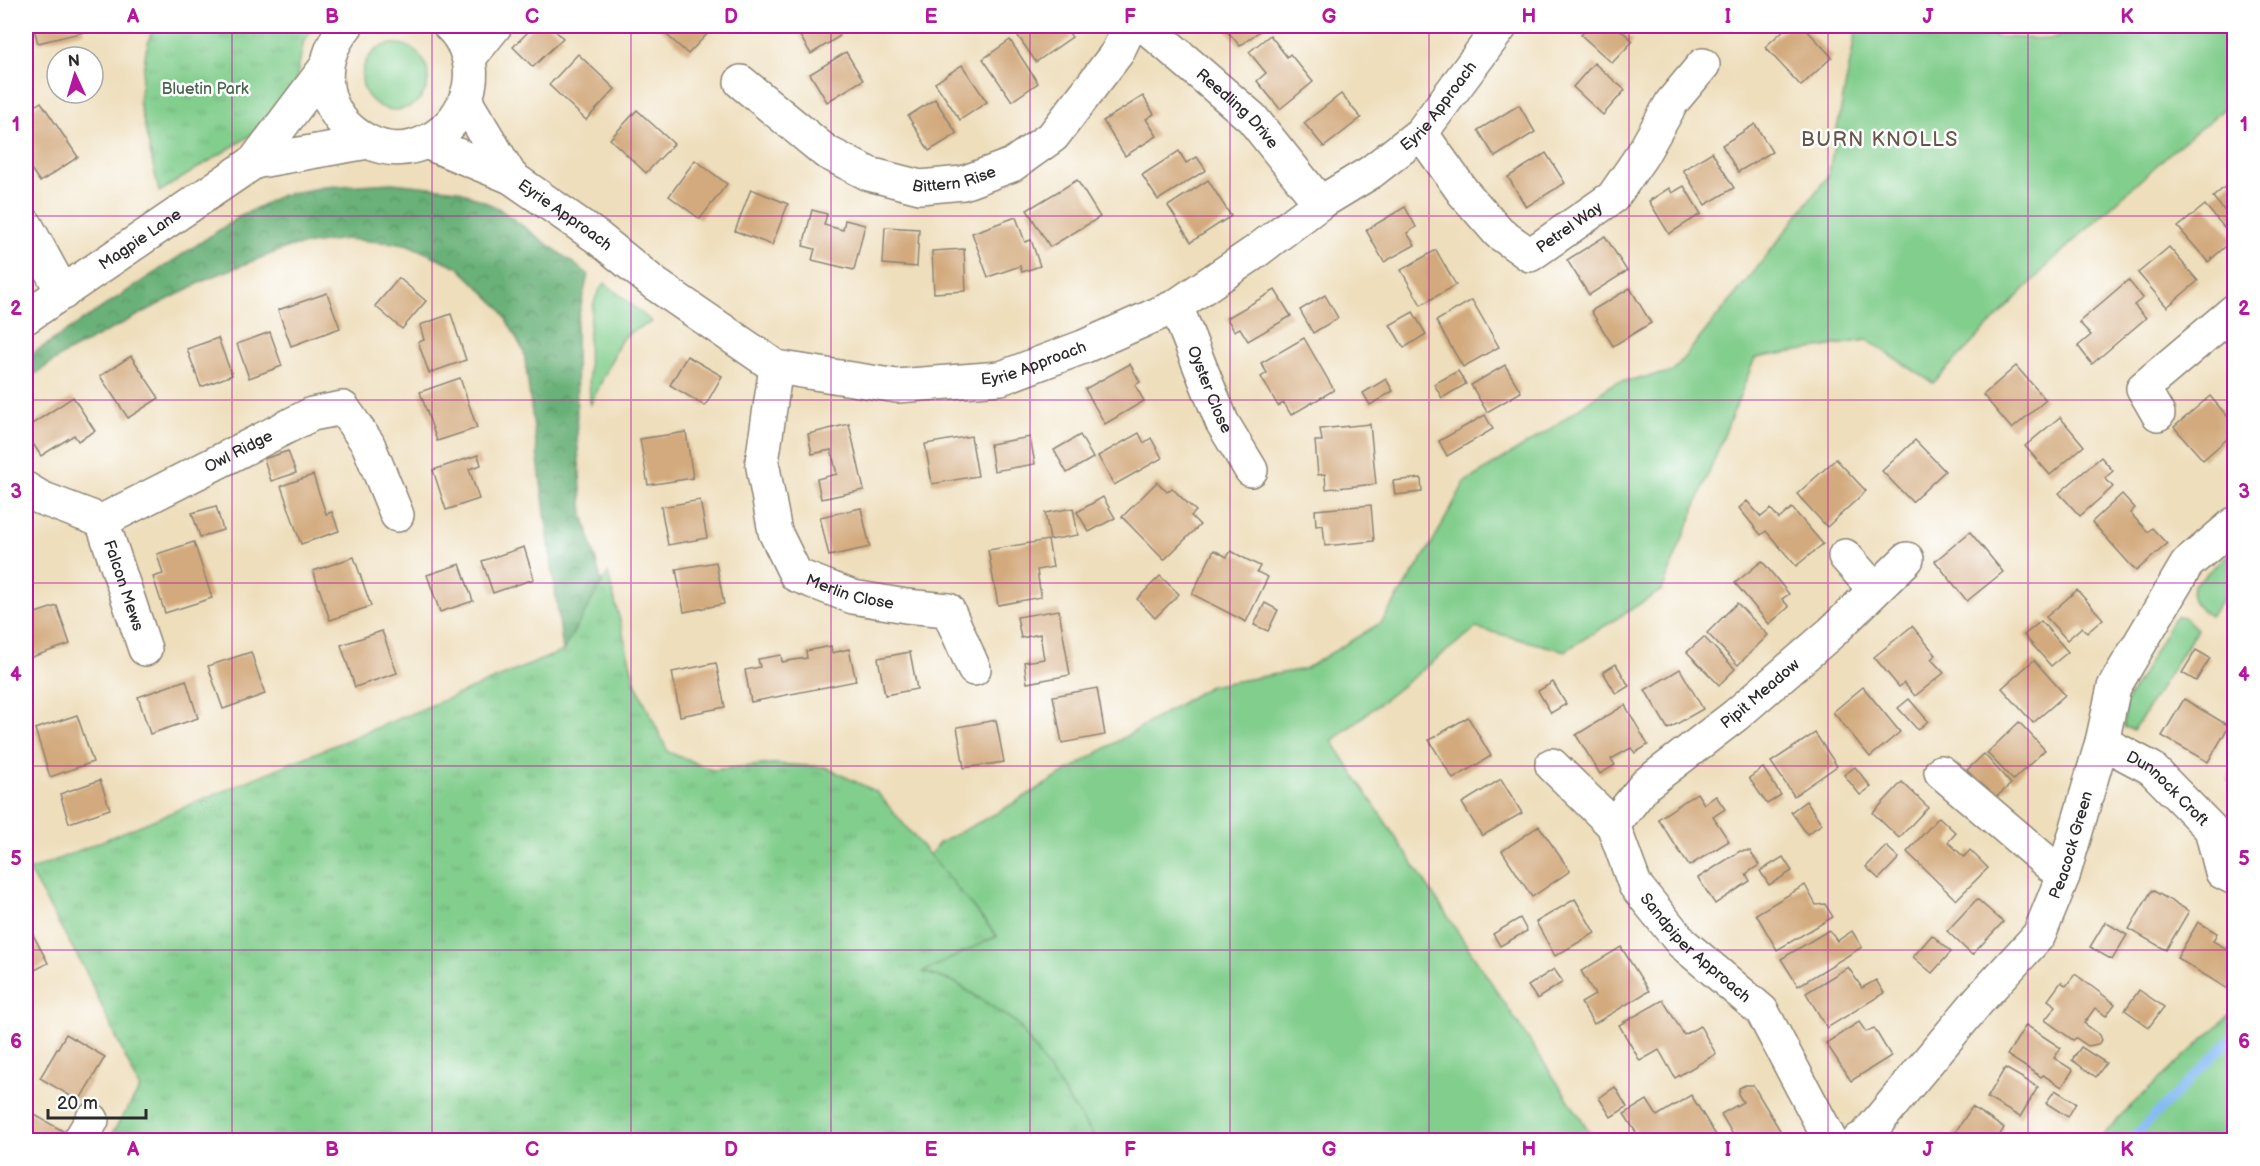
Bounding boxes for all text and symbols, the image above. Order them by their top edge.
text: A [126,5,140,29]
text: B [325,5,339,29]
text: C [525,5,539,29]
text: D [724,5,738,29]
text: E [925,5,938,29]
text: F [1124,5,1136,29]
text: G [1322,5,1337,29]
text: H [1522,5,1536,29]
text: I [1725,5,1731,29]
text: J [1923,5,1935,29]
text: K [2120,5,2134,29]
north arrow [45,45,105,105]
text: N [67,52,81,71]
street label: Eyrie Approach [1396,58,1481,155]
street label: Reedling Drive [1192,65,1283,153]
park label: Bluetin Park [161,80,249,99]
text: 1 [12,113,20,137]
text: 1 [2240,113,2248,137]
district label: BURN KNOLLS [1801,128,1959,152]
street label: Bittern Rise [910,162,999,197]
street label: Eyrie Approach [514,175,616,255]
street label: Petrel Way [1533,197,1607,257]
street label: Magpie Lane [95,204,185,274]
text: 2 [10,297,22,321]
text: 2 [2238,297,2250,321]
street label: Eyrie Approach [980,337,1089,389]
street label: Oyster Close [1183,343,1236,437]
street label: Owl Ridge [201,426,276,477]
text: 3 [10,480,22,504]
text: 3 [2238,480,2250,504]
street label: Falcon Mews [100,538,148,633]
street label: Merlin Close [803,570,896,613]
street label: Pipit Meadow [1717,655,1803,733]
text: 4 [10,663,22,687]
text: 4 [2238,663,2250,687]
street label: Dunnock Croft [2123,747,2212,830]
street label: Peacock Green [2045,789,2097,902]
text: 5 [10,847,22,871]
text: 5 [2238,847,2250,871]
street label: Sandpiper Approach [1636,889,1755,1007]
text: 6 [10,1030,22,1054]
text: 6 [2238,1030,2250,1054]
scale bar [48,1082,146,1120]
text: 20 m [57,1093,98,1114]
text: A [126,1138,140,1162]
text: B [325,1138,339,1162]
text: C [525,1138,539,1162]
text: D [724,1138,738,1162]
text: E [925,1138,938,1162]
text: F [1124,1138,1136,1162]
text: G [1322,1138,1337,1162]
text: H [1522,1138,1536,1162]
text: I [1725,1138,1731,1162]
text: J [1923,1138,1935,1162]
text: K [2120,1138,2134,1162]

